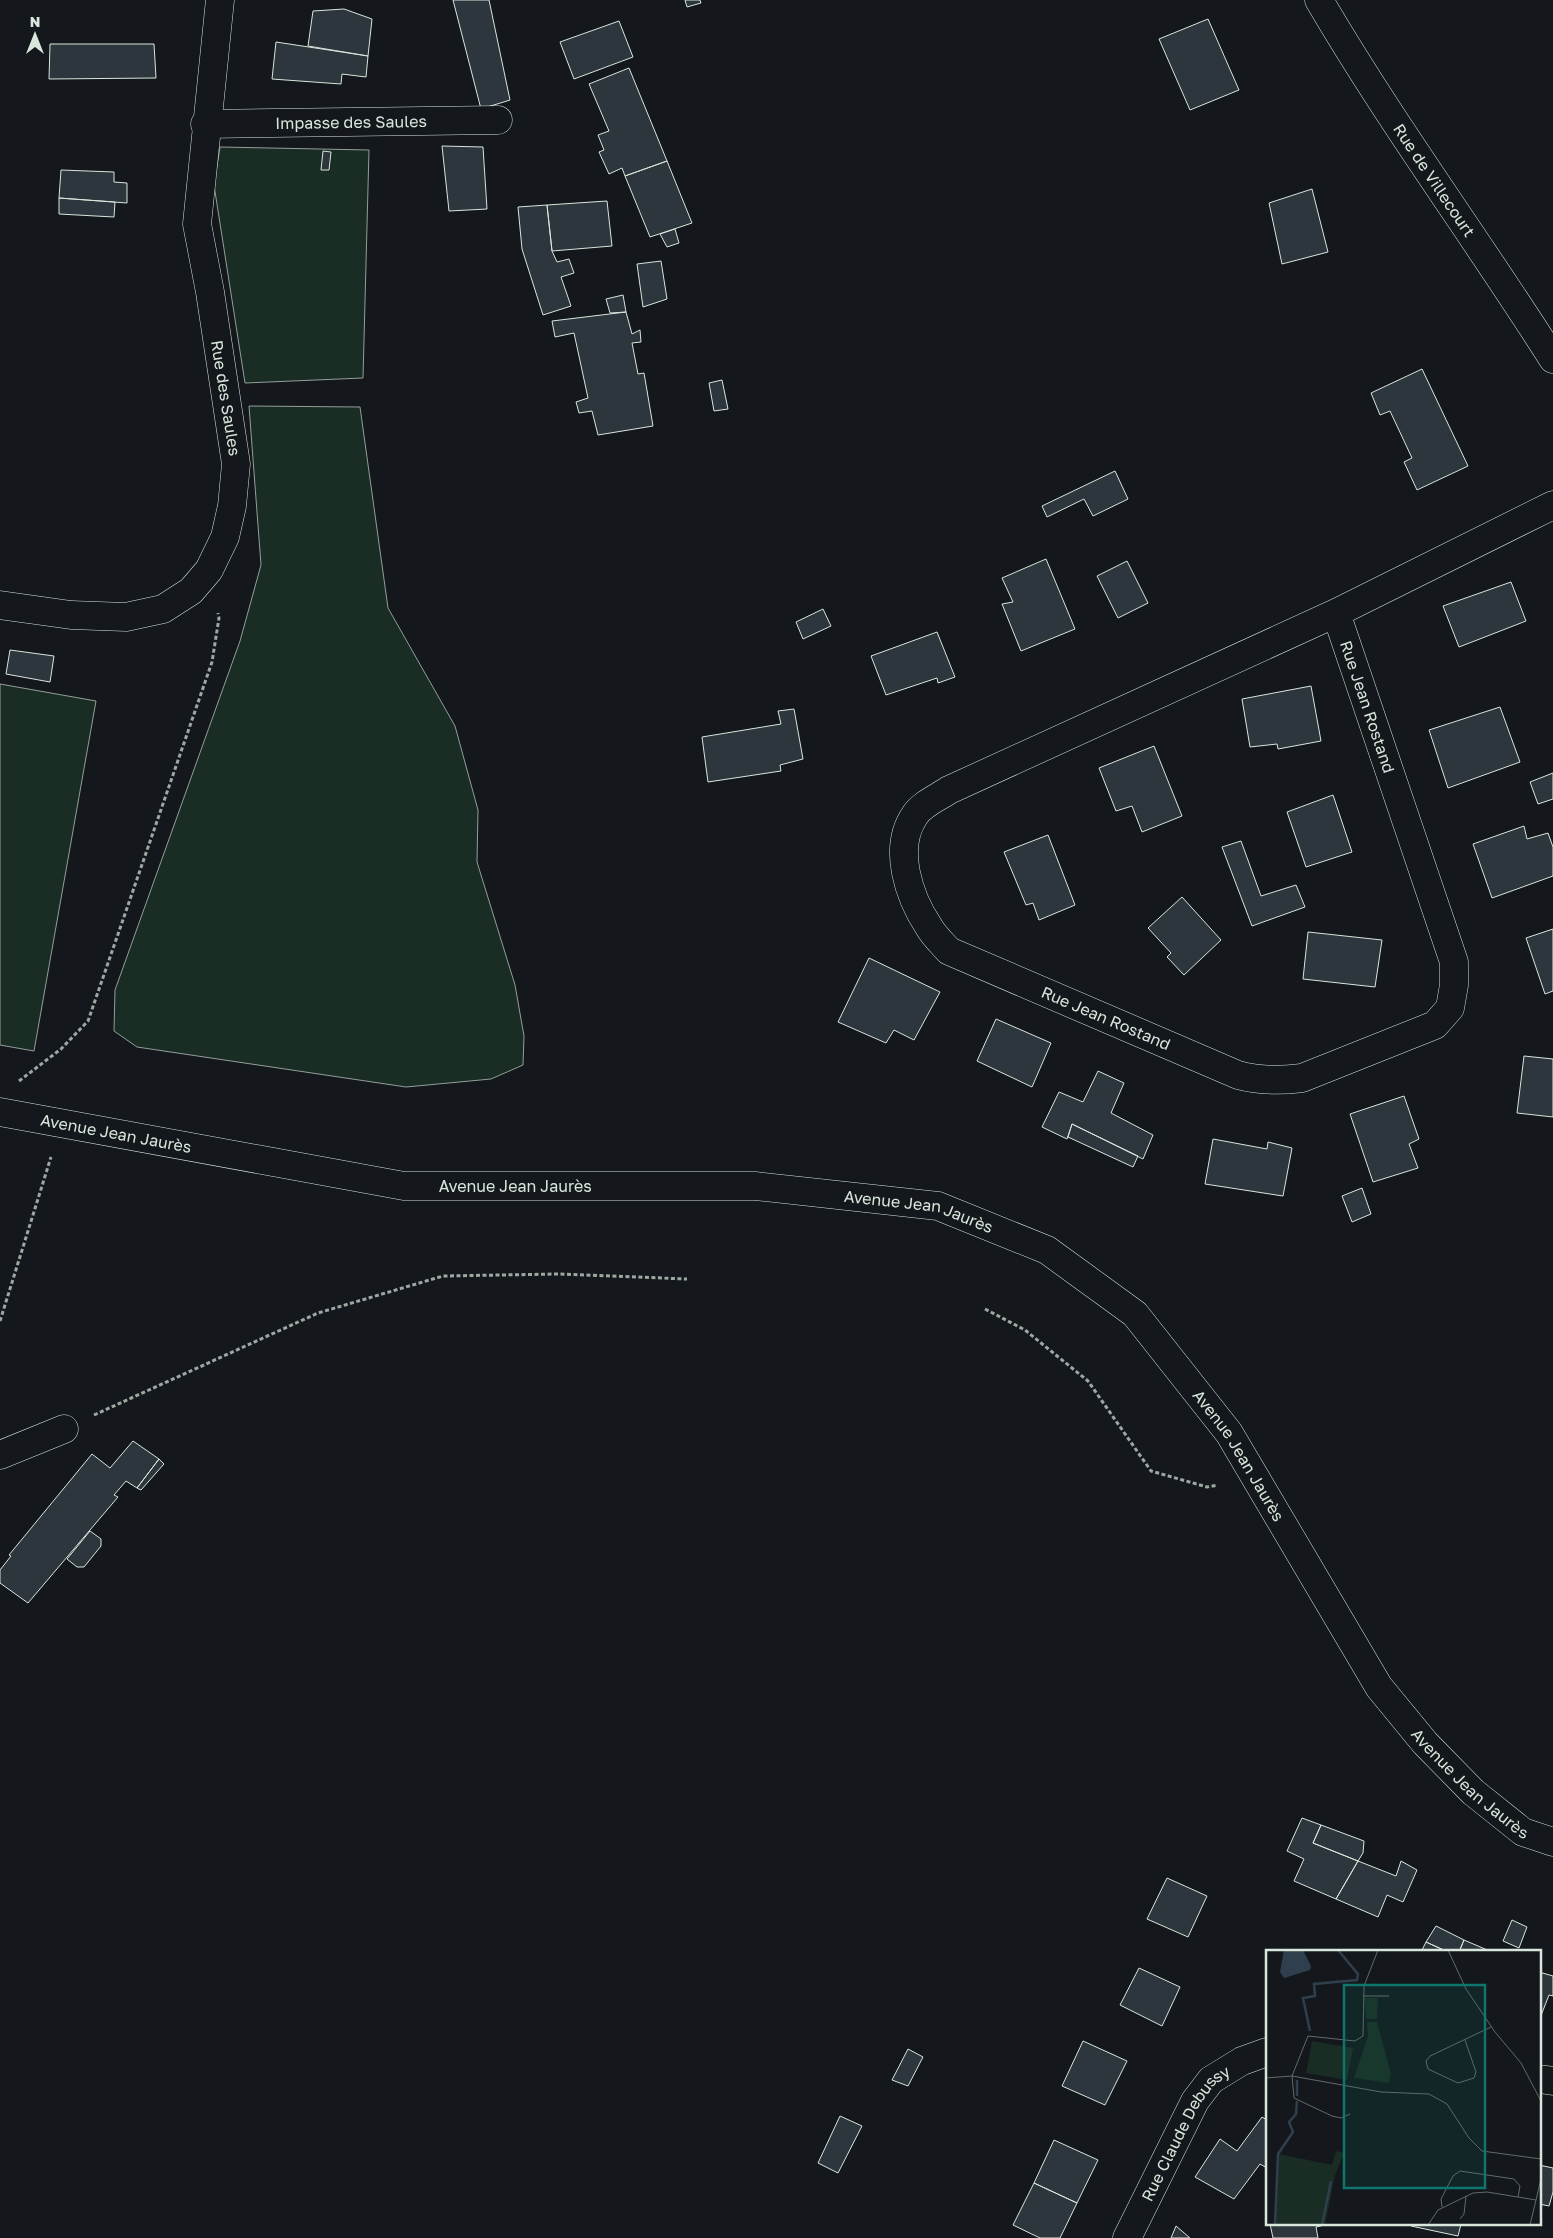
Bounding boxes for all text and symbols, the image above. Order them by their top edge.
north arrow [10,10,60,60]
text: N [30,13,40,30]
street label: Impasse des Saules [275,111,427,133]
street label: Rue de Villecourt [1389,120,1480,241]
street label: Rue des Saules [207,339,245,457]
street label: Rue Jean Rostand [1336,638,1399,776]
street label: Rue Jean Rostand [1038,982,1174,1054]
street label: Avenue Jean Jaurès [39,1110,193,1157]
street label: Avenue Jean Jaurès [439,1176,592,1196]
street label: Avenue Jean Jaurès [843,1186,996,1237]
street label: Avenue Jean Jaurès [1189,1386,1289,1525]
street label: Avenue Jean Jaurès [1407,1724,1531,1843]
inset map [1266,1950,1540,2226]
street label: Rue Claude Debussy [1137,2061,1234,2205]

